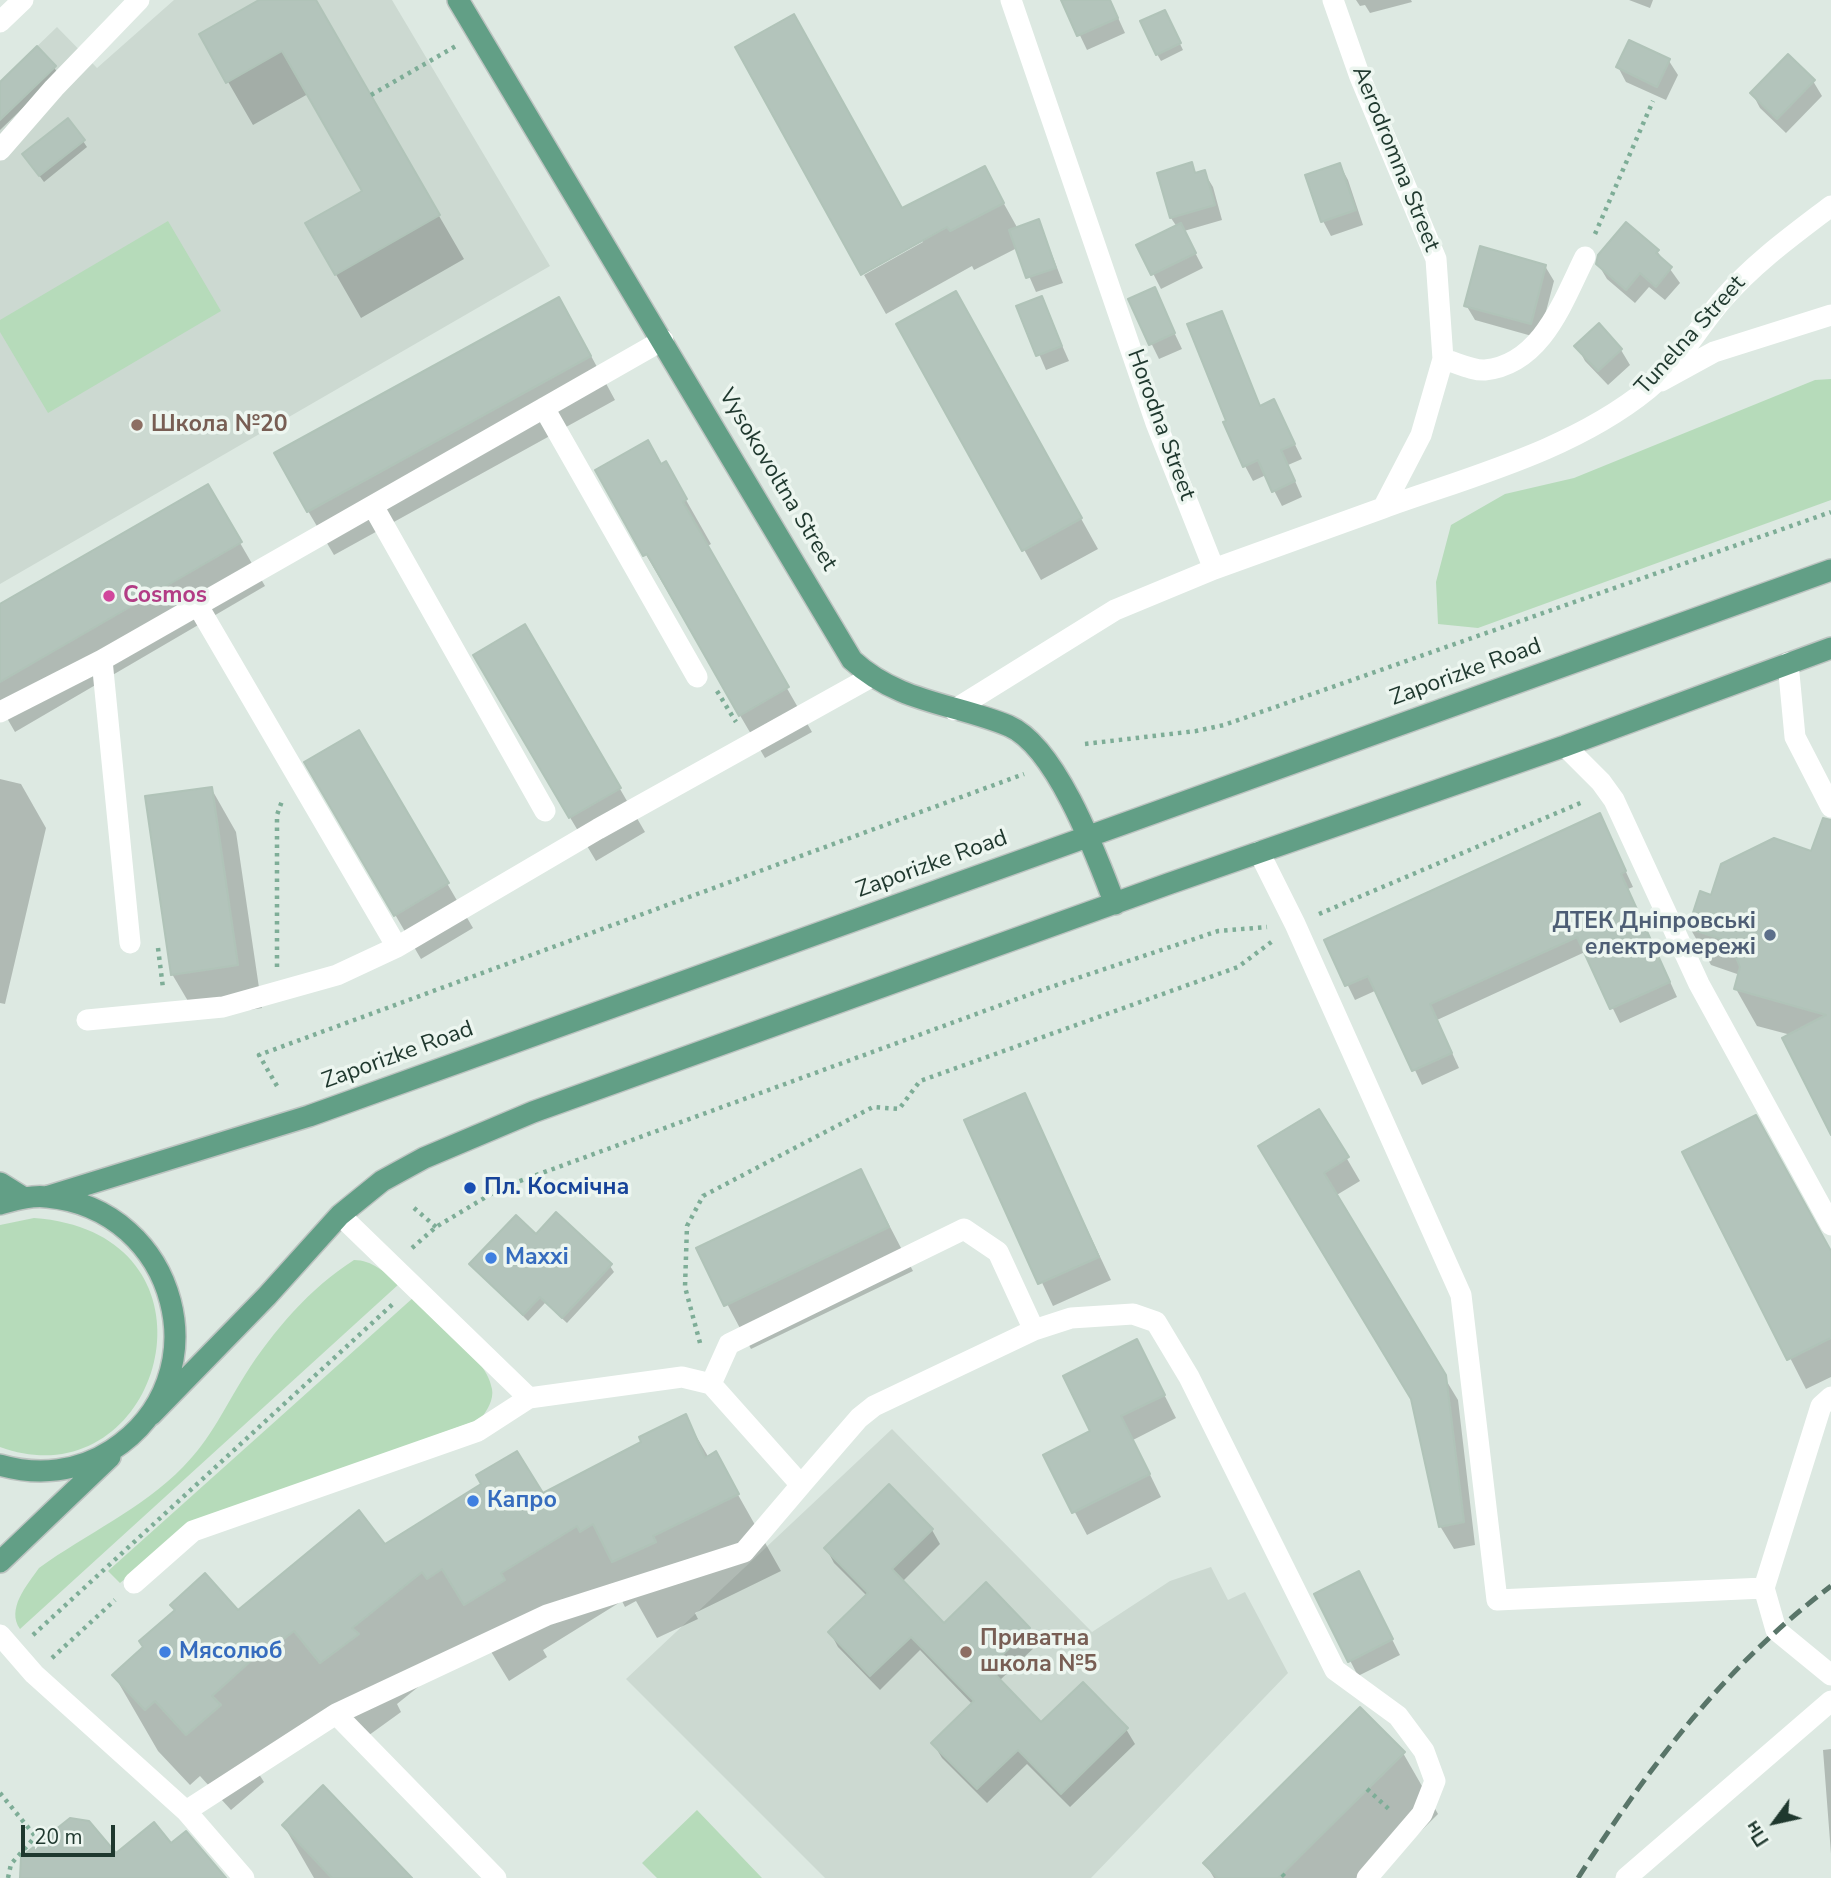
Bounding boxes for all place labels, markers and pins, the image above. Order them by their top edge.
place label: Школа №20 [151,411,288,439]
marker: Школа №20 [129,417,145,433]
place label: Cosmos [123,582,207,610]
marker: Cosmos [101,588,117,604]
place label: ДТЕК Дніпровські електромережі [1552,908,1756,962]
marker: ДТЕК Дніпровські електромережі [1762,927,1778,943]
place label: Пл. Космічна [484,1174,629,1202]
marker: Пл. Космічна [462,1180,478,1196]
place label: Maxxi [505,1244,569,1272]
marker: Maxxi [483,1250,499,1266]
place label: Капро [487,1487,557,1515]
marker: Капро [465,1493,481,1509]
place label: Приватна школа №5 [980,1625,1097,1679]
place label: Мясолюб [179,1638,282,1666]
marker: Мясолюб [157,1644,173,1660]
marker: Приватна школа №5 [958,1644,974,1660]

